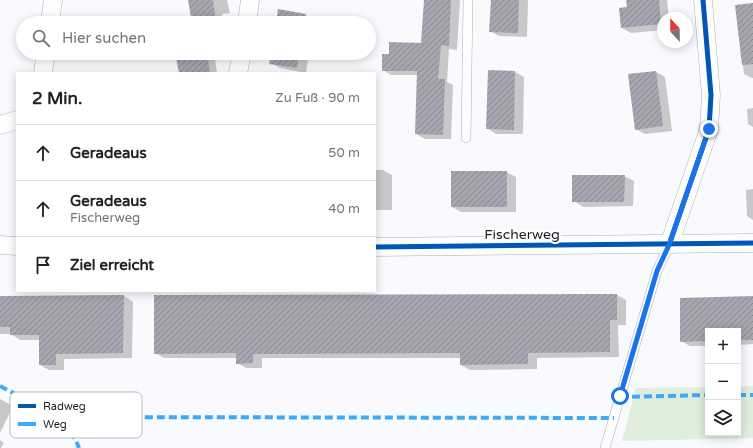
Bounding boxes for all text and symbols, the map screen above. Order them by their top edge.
north arrow [657,12,693,48]
search box [16,16,376,60]
icon: search [30,27,52,49]
text: Hier suchen [62,29,146,47]
text: 2 Min. [32,88,82,109]
text: Zu Fuß · 90 m [275,90,360,106]
route end [700,120,718,138]
icon: ahead [32,142,54,164]
text: Geradeaus [70,144,147,162]
text: 50 m [328,145,360,161]
text: Geradeaus [70,192,147,210]
icon: ahead [32,198,54,220]
text: 40 m [328,201,360,217]
text: Fischerweg [70,210,140,226]
street label: Fischerweg [484,226,560,243]
icon: arrive [32,254,54,276]
text: Ziel erreicht [70,256,154,274]
map controls [705,328,741,436]
button: + [705,328,741,364]
button: − [705,364,741,400]
route start [611,387,629,405]
legend [10,392,142,438]
text: Radweg [43,400,86,413]
button: layers [705,400,741,436]
text: Weg [43,418,67,431]

